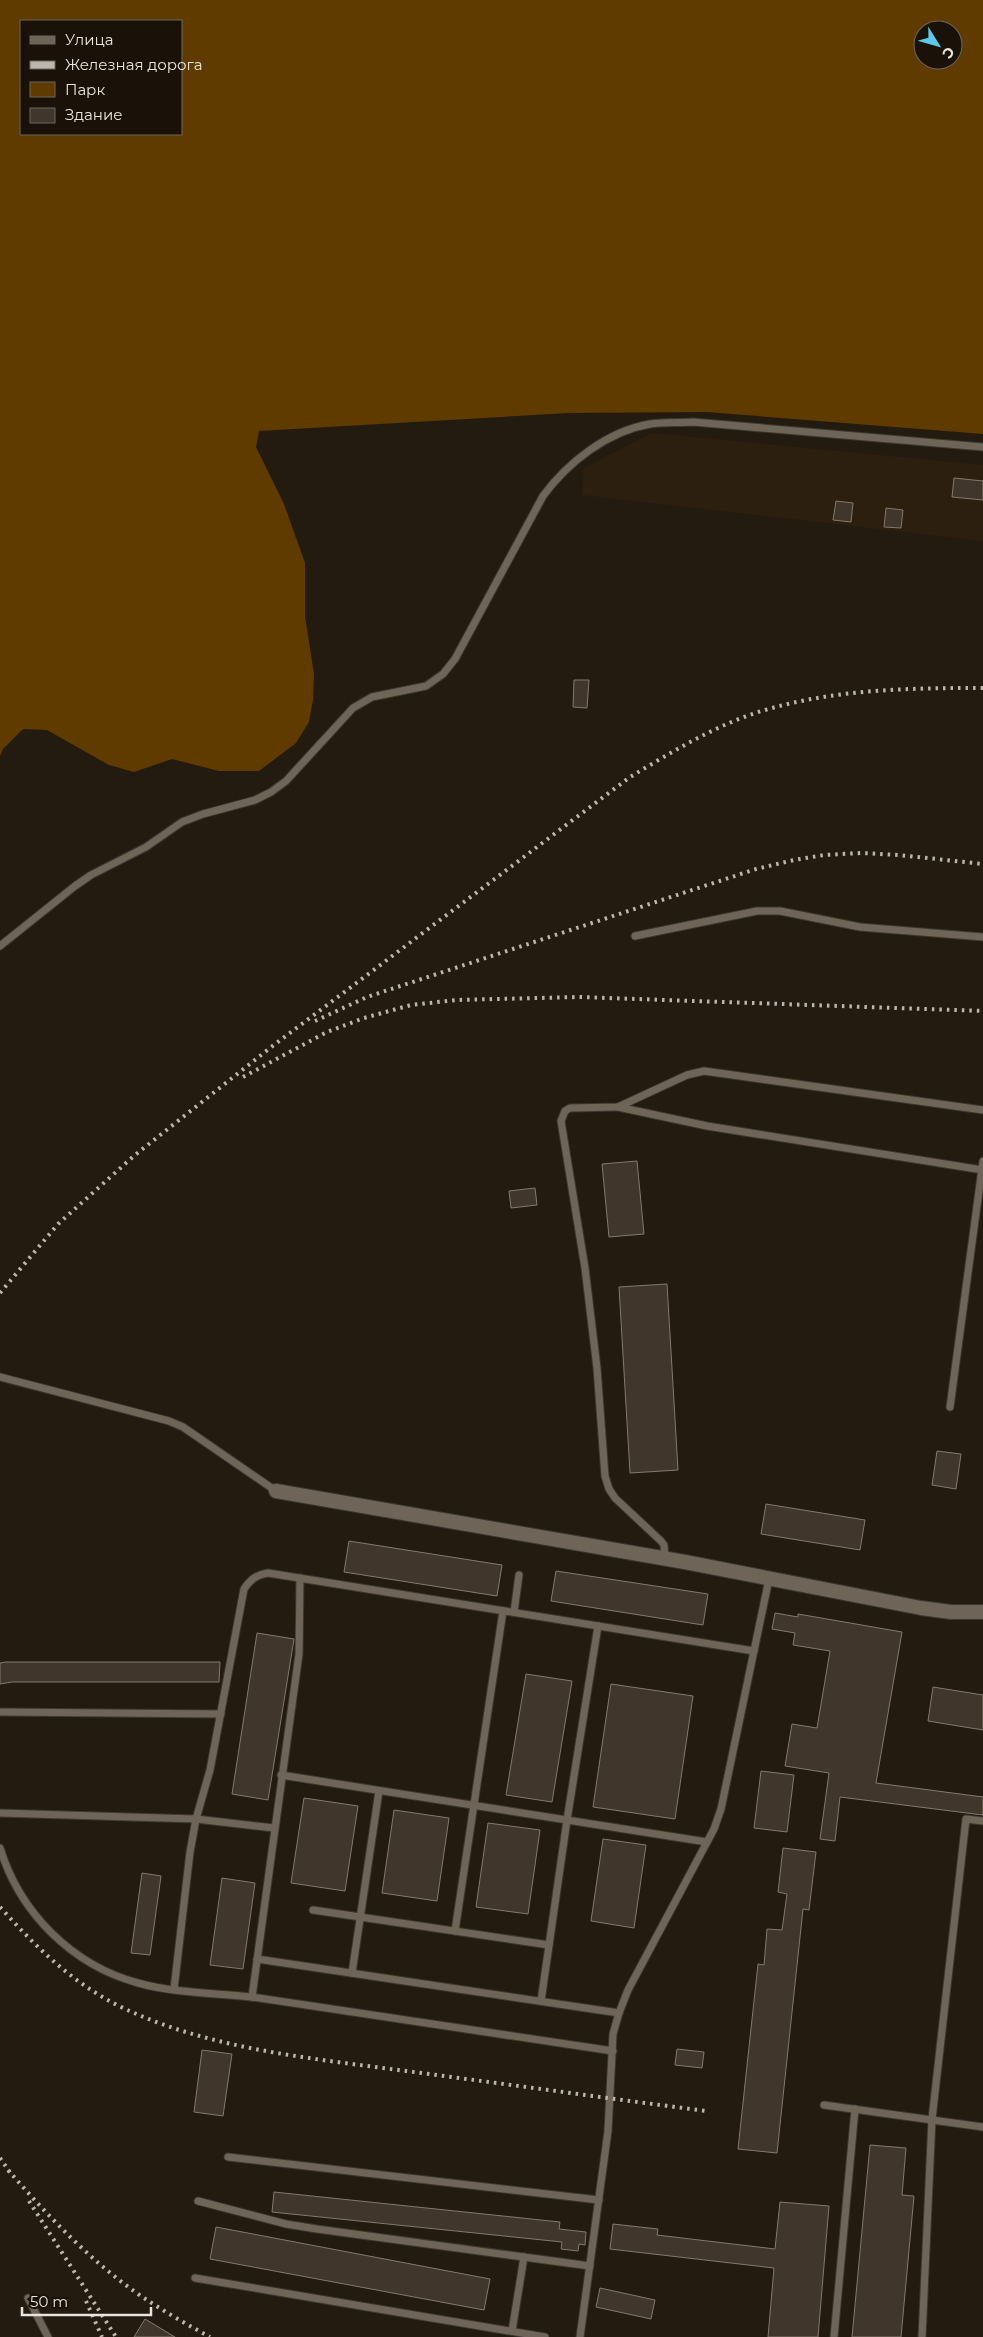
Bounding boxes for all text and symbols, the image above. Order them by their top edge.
legend [20,20,182,135]
north arrow [913,20,963,70]
text: Улица [65,30,113,49]
text: С [938,43,959,62]
text: Железная дорога [65,55,202,74]
text: Парк [65,80,105,99]
text: Здание [65,105,123,124]
scale bar [22,2284,151,2316]
text: 50 m [30,2292,68,2311]

